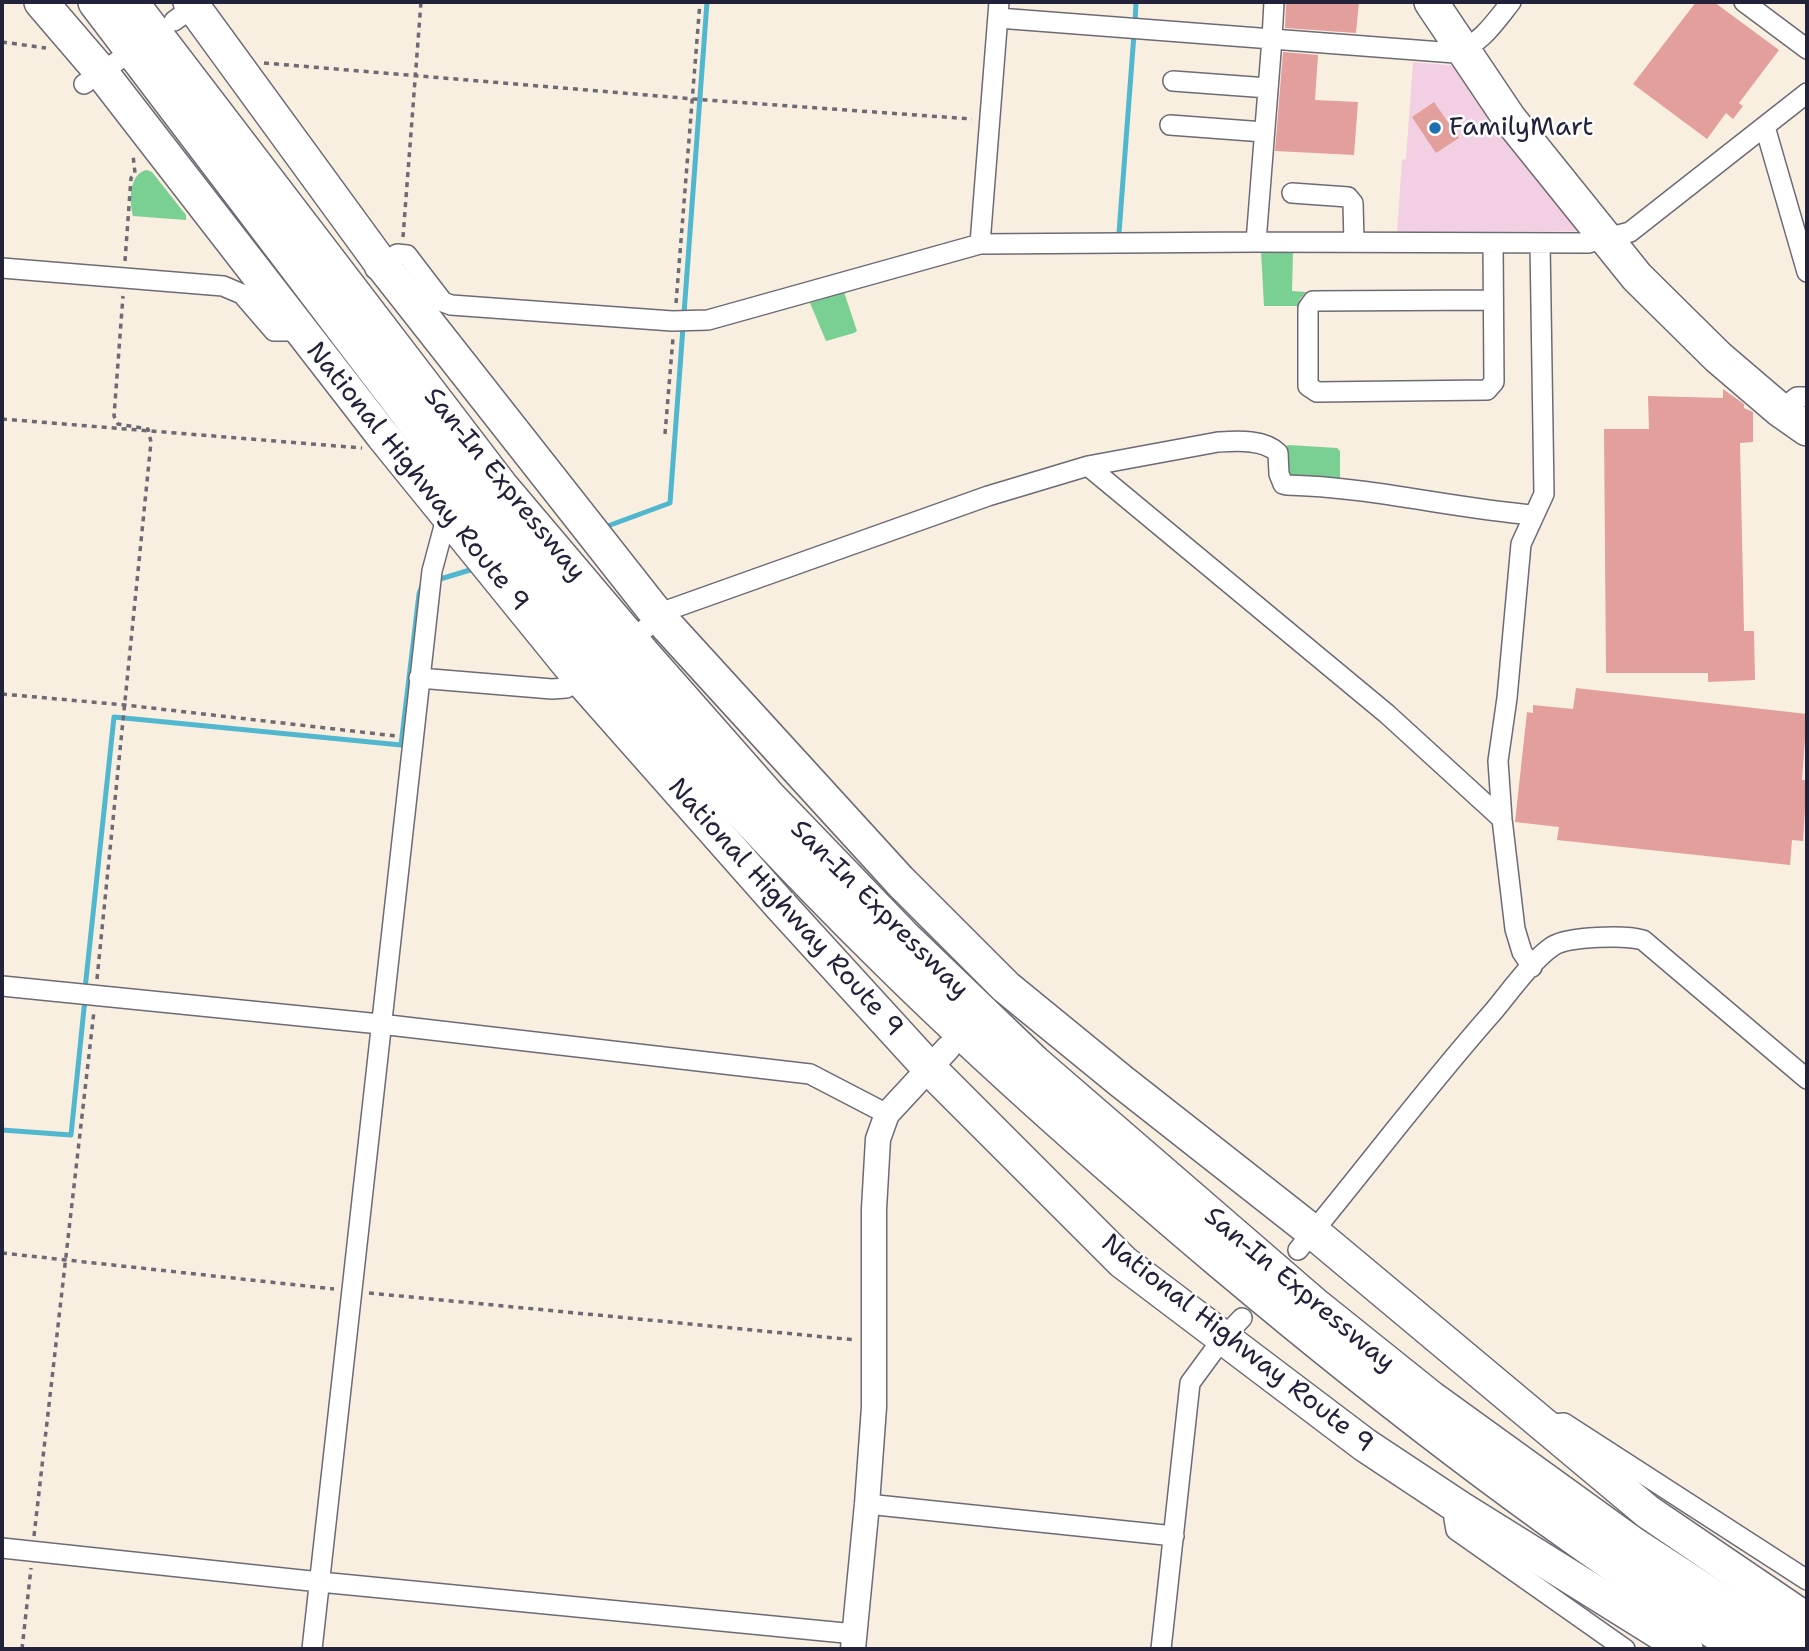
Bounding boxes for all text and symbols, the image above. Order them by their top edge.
place label: FamilyMart [1449,112,1594,144]
marker: FamilyMart [1427,120,1443,136]
street label: National Highway Route 9 [299,336,535,618]
street label: San-In Expressway [417,382,591,588]
street label: National Highway Route 9 [661,772,909,1044]
street label: San-In Expressway [783,814,975,1006]
street label: San-In Expressway [1197,1201,1401,1379]
street label: National Highway Route 9 [1095,1228,1379,1460]

